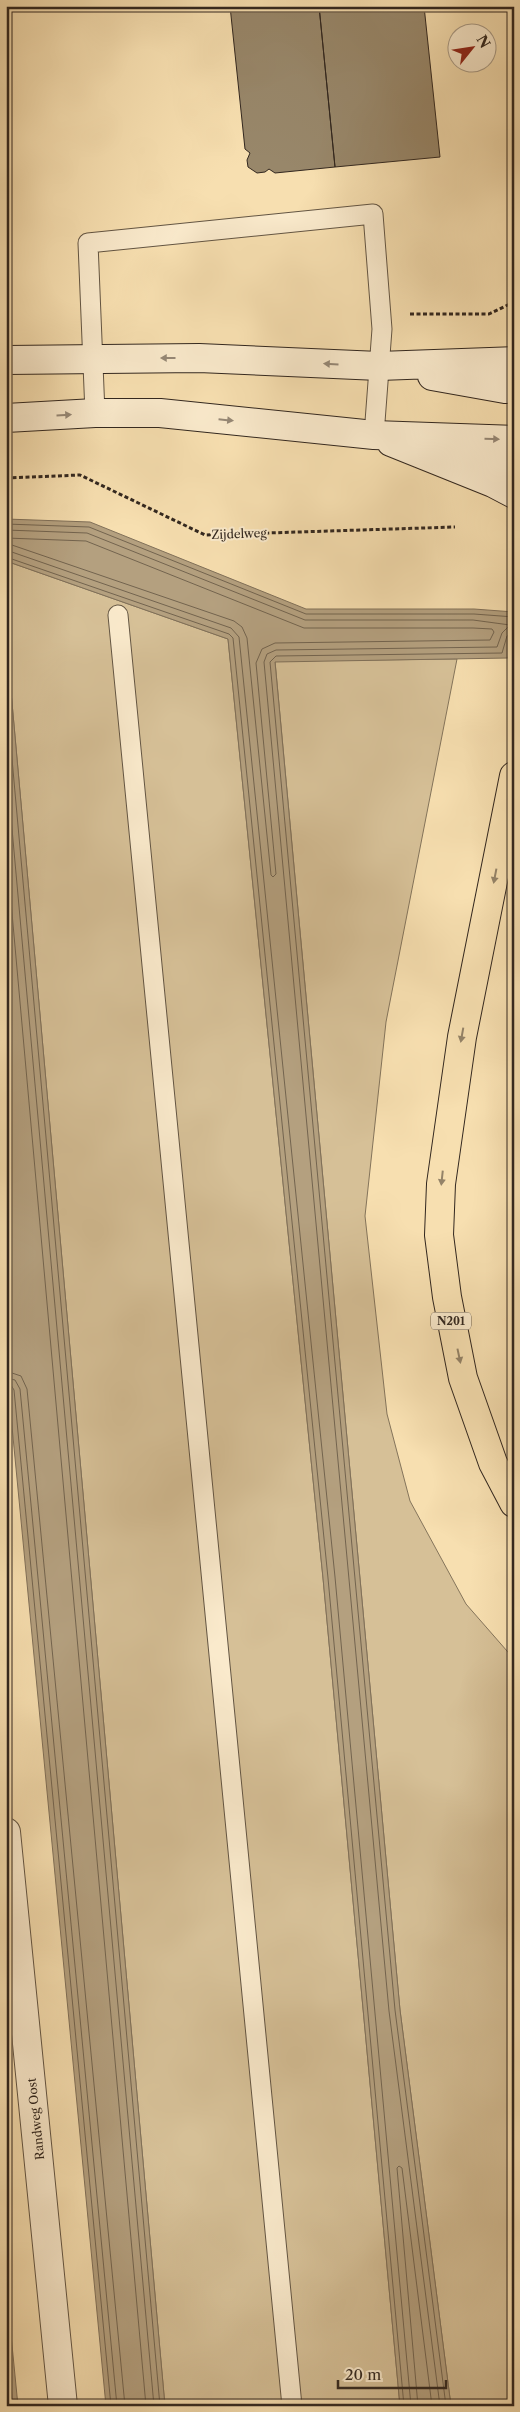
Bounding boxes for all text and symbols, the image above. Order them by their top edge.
north arrow [448,22,498,72]
text: N [472,32,494,51]
one-way arrow [160,354,176,362]
one-way arrow [322,360,338,368]
one-way arrow [56,410,72,418]
one-way arrow [218,416,234,424]
one-way arrow [484,436,500,444]
street label: Zijdelweg [211,525,268,542]
one-way arrow [491,868,499,883]
one-way arrow [458,1027,466,1043]
one-way arrow [438,1170,446,1186]
road number: N201 [431,1312,471,1330]
one-way arrow [455,1349,463,1364]
street label: Randweg Oost [24,2077,47,2161]
scale bar [338,2357,445,2389]
text: 20 m [345,2365,381,2384]

